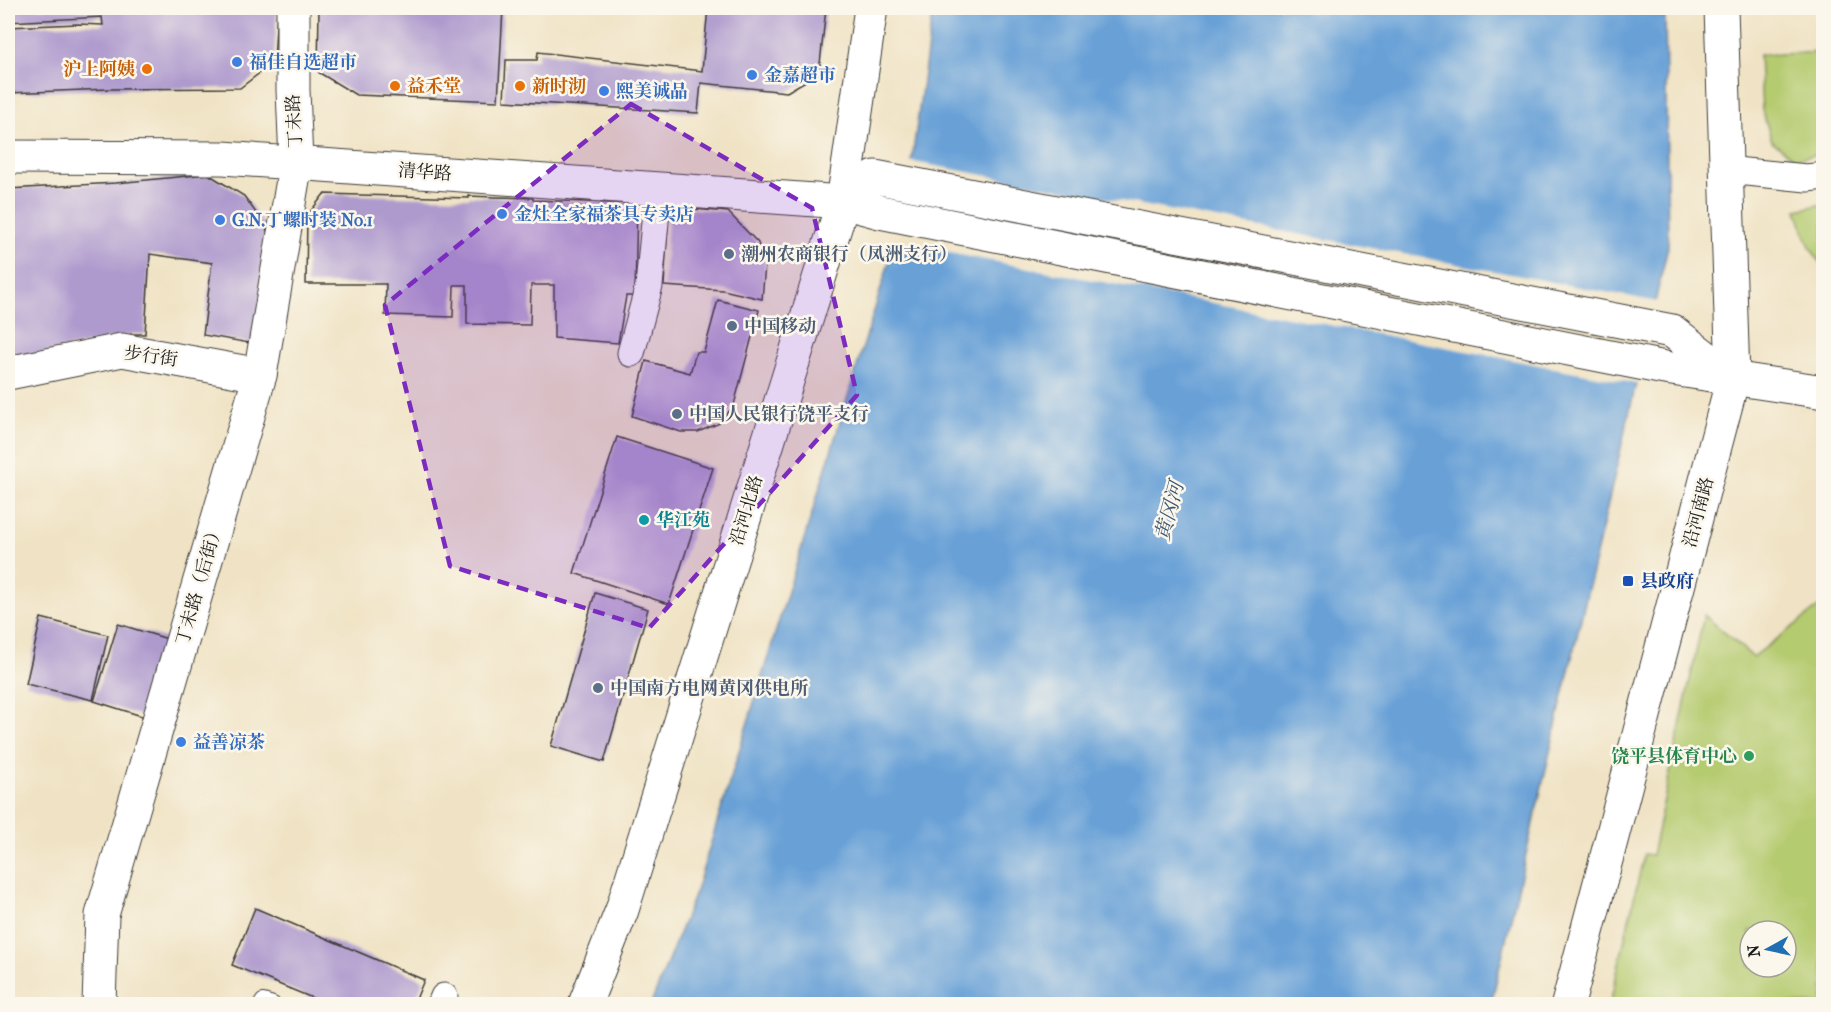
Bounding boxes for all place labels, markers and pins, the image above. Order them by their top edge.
place label: 福佳自选超市 [249,52,357,73]
marker: 福佳自选超市 [230,55,244,69]
place label: 沪上阿姨 [63,59,135,80]
marker: 沪上阿姨 [140,62,154,76]
place label: 金嘉超市 [764,65,836,86]
marker: 金嘉超市 [745,68,759,82]
place label: 益禾堂 [407,76,461,97]
place label: 新时沏 [532,76,586,97]
marker: 益禾堂 [388,79,402,93]
marker: 新时沏 [513,79,527,93]
place label: 熙美诚品 [616,81,688,102]
marker: 熙美诚品 [597,84,611,98]
place label: 金灶全家福茶具专卖店 [514,204,694,225]
marker: 金灶全家福茶具专卖店 [495,207,509,221]
place label: G.N.丁螺时装 No.1 [232,210,373,231]
marker: G.N.丁螺时装 No.1 [213,213,227,227]
place label: 潮州农商银行（凤洲支行） [741,244,957,265]
marker: 潮州农商银行（凤洲支行） [722,247,736,261]
place label: 中国移动 [744,316,816,337]
marker: 中国移动 [725,319,739,333]
place label: 中国人民银行饶平支行 [689,404,869,425]
marker: 中国人民银行饶平支行 [670,407,684,421]
place label: 华江苑 [656,510,710,531]
marker: 华江苑 [637,513,651,527]
place label: 县政府 [1640,571,1694,592]
marker: 县政府 [1621,574,1635,588]
place label: 中国南方电网黄冈供电所 [610,678,809,699]
marker: 中国南方电网黄冈供电所 [591,681,605,695]
place label: 益善凉茶 [193,732,265,753]
marker: 益善凉茶 [174,735,188,749]
place label: 饶平县体育中心 [1611,746,1737,767]
marker: 饶平县体育中心 [1742,749,1756,763]

